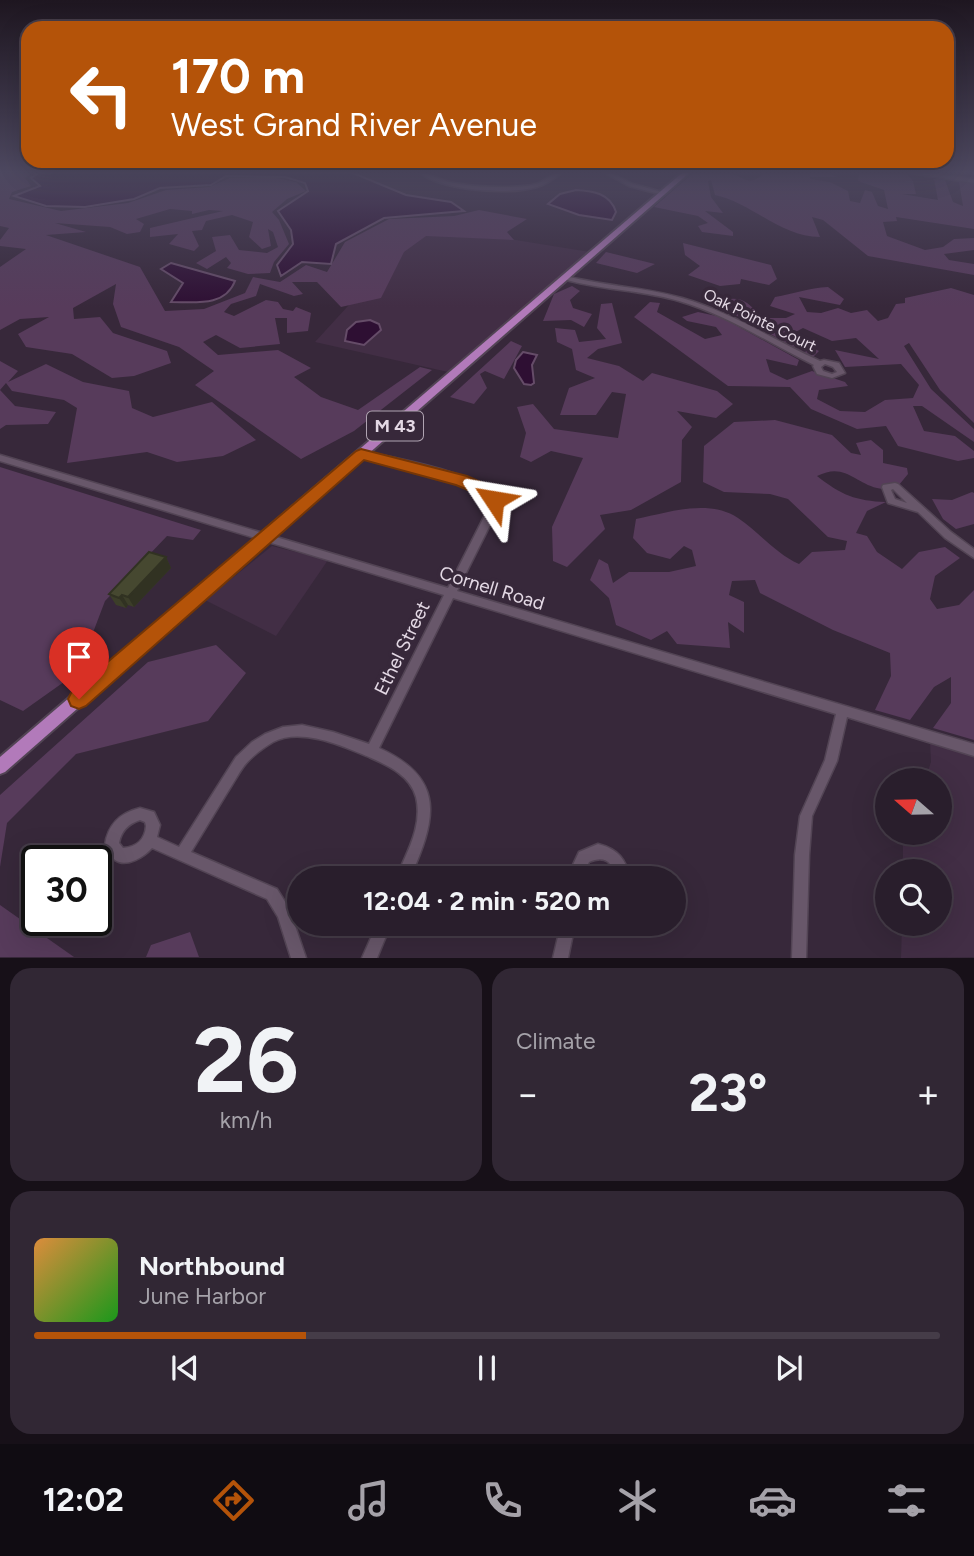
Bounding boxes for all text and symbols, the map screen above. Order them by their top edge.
text: 170 m [171,46,305,105]
icon: left [56,49,147,140]
text: West Grand River Avenue [171,106,537,144]
street label: Oak Pointe Court [700,284,820,356]
road number: M 43 [367,412,423,440]
position arrow [457,463,531,537]
street label: Cornell Road [437,561,547,615]
street label: Ethel Street [369,597,435,699]
pin [49,627,109,699]
icon: arrive [60,638,98,676]
north arrow [875,768,952,845]
map controls [875,768,952,936]
speed limit sign: 30 [21,845,112,936]
button: search [875,859,952,936]
text: 12:04 · 2 min · 520 m [363,885,610,917]
text: 26 [193,1006,299,1115]
text: Climate [516,1027,595,1055]
text: 23° [689,1062,767,1124]
text: − [516,1071,540,1117]
text: + [916,1071,940,1117]
text: km/h [220,1106,272,1134]
text: Northbound [139,1250,285,1282]
text: June Harbor [139,1282,266,1310]
icon: previous [166,1349,204,1387]
icon: pause [468,1349,506,1387]
icon: next [770,1349,808,1387]
icon: directions [209,1476,258,1525]
icon: music [344,1476,393,1525]
icon: phone [478,1476,527,1525]
icon: climate [613,1476,662,1525]
icon: car [748,1476,797,1525]
icon: filters [882,1476,931,1525]
text: 12:02 [43,1481,124,1519]

